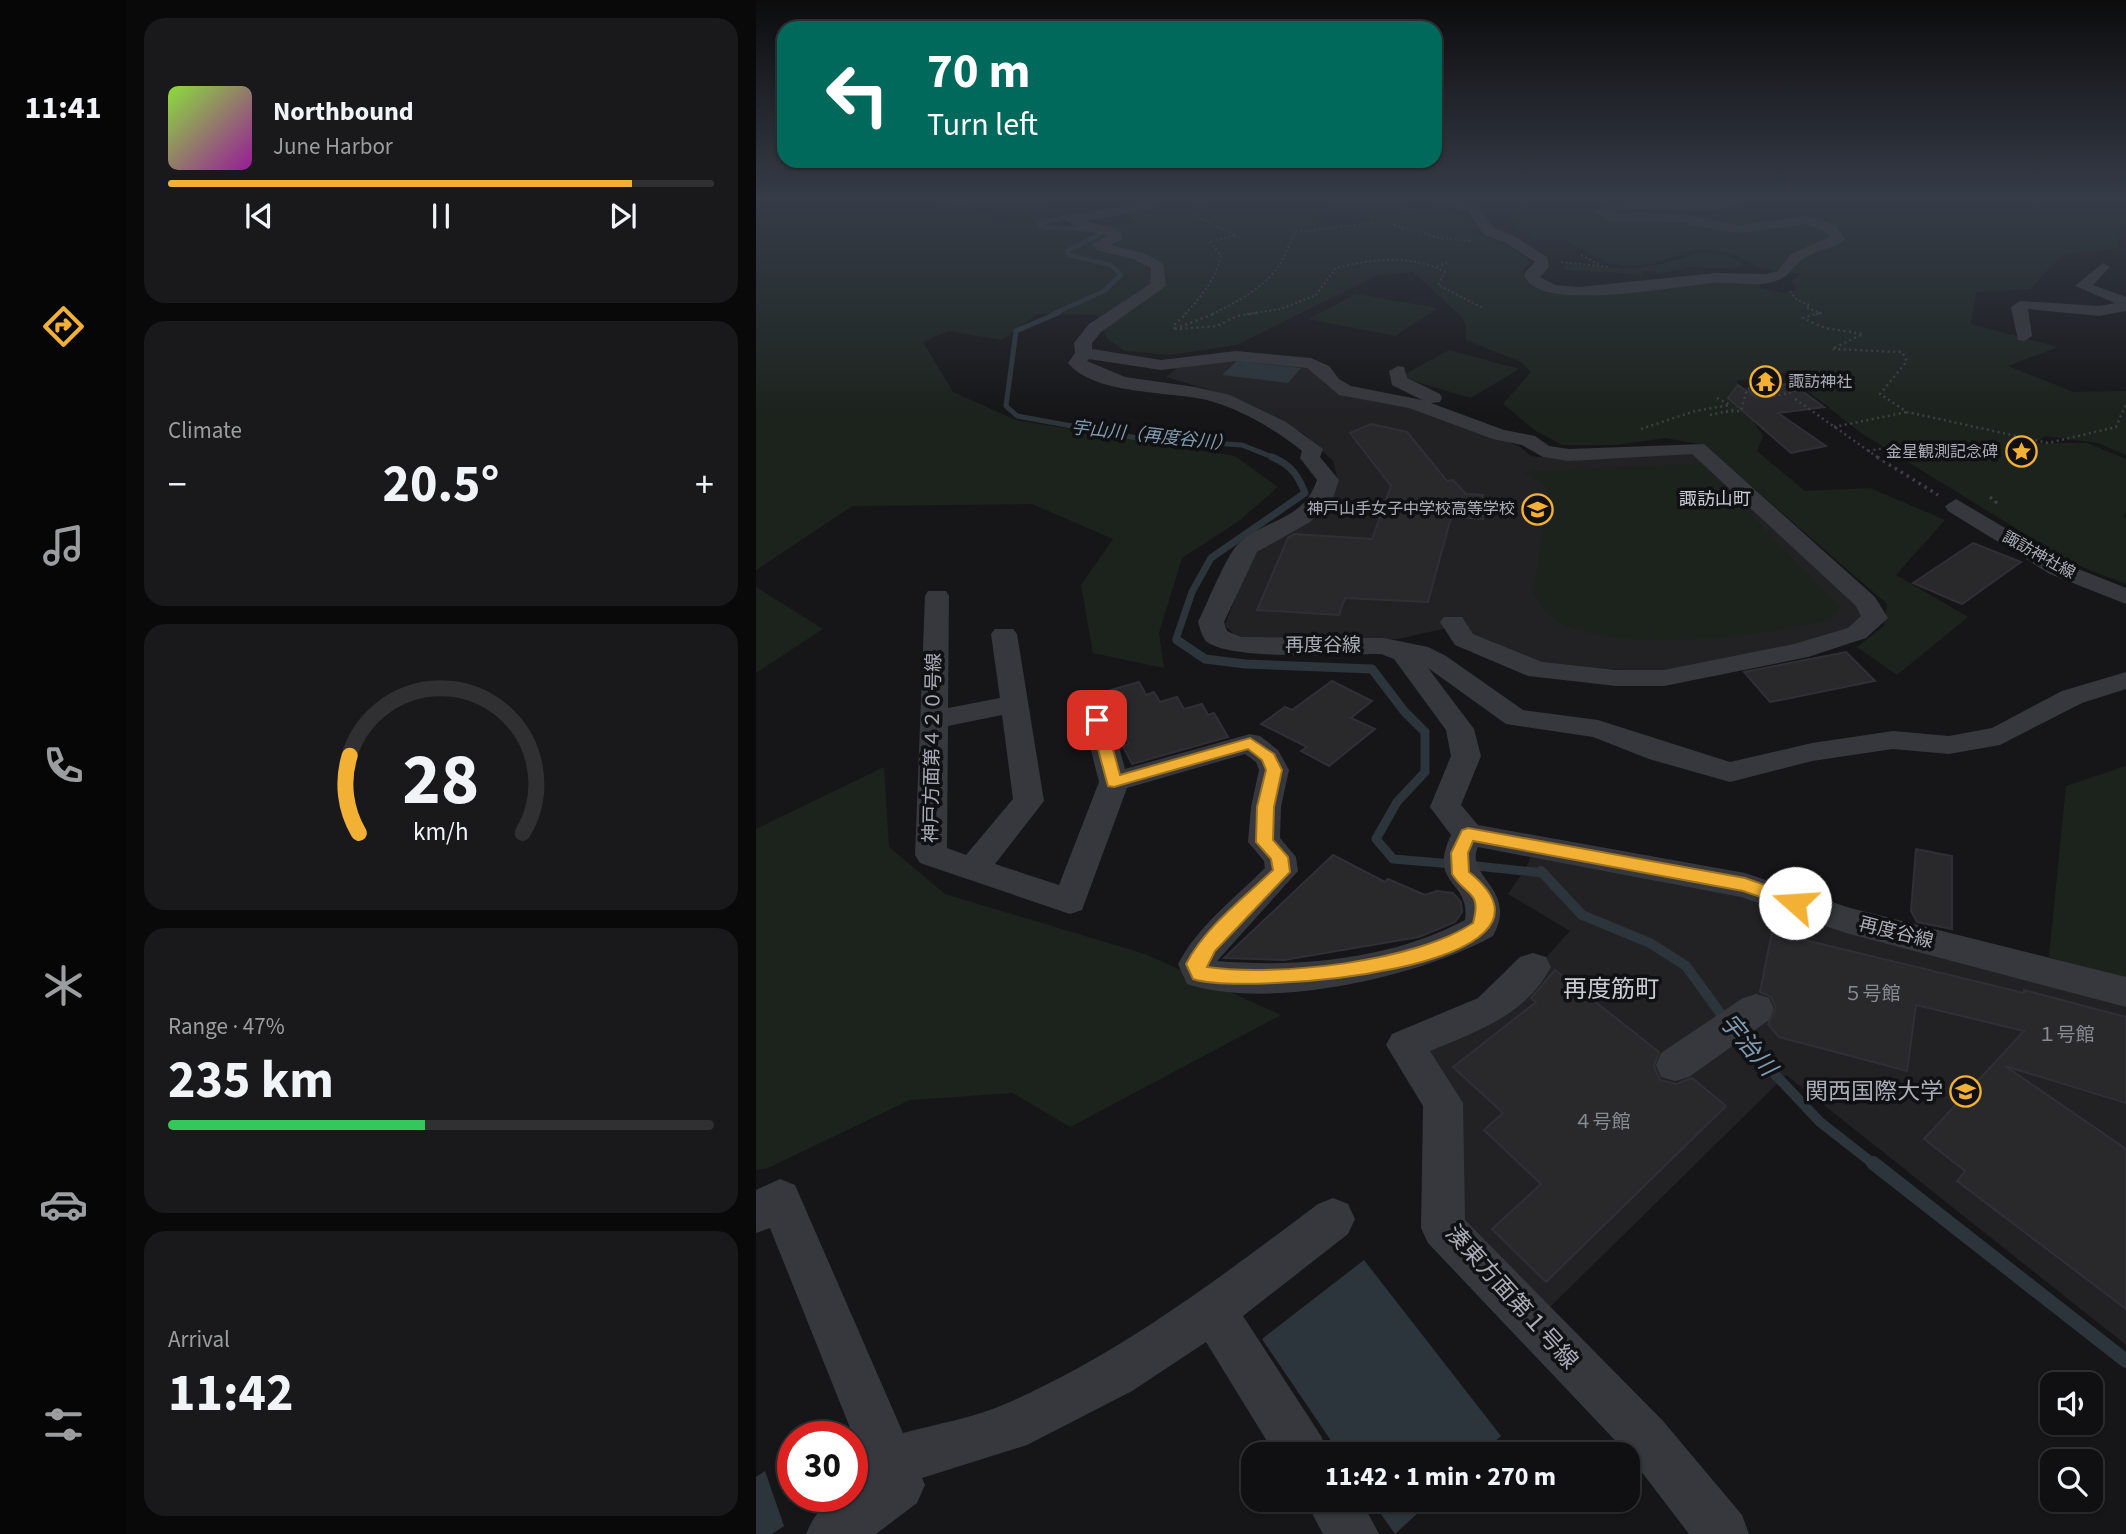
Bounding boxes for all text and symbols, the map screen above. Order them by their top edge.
text: 70 m [927,37,1031,107]
icon: left [812,49,903,140]
text: 11:41 [24,85,102,131]
text: Northbound [273,93,414,130]
text: Turn left [927,102,1038,148]
text: June Harbor [273,130,393,163]
icon: previous [240,197,278,235]
icon: pause [422,197,460,235]
icon: next [604,197,642,235]
icon: directions [39,302,88,351]
temple icon: 諏訪神社 [1748,365,1782,399]
place label: 諏訪神社 [1788,371,1852,393]
text: Climate [168,414,242,447]
water label: 宇山川（再度谷川） [1070,415,1234,457]
place icon: 金星観測記念碑 [2004,435,2038,469]
place label: 金星観測記念碑 [1886,441,1998,463]
text: 20.5° [383,448,499,522]
text: − [168,458,187,512]
text: + [695,458,714,512]
district label: 諏訪山町 [1679,487,1751,512]
school or university icon: 神戸山手女子中学校高等学校 [1521,492,1555,526]
place label: 神戸山手女子中学校高等学校 [1307,498,1515,520]
icon: music [39,521,88,570]
street label: 諏訪神社線 [1999,526,2079,584]
street label: 再度谷線 [1285,632,1361,659]
street label: 神戸方面第４２０号線 [918,653,948,843]
pin [1067,690,1127,750]
icon: arrive [1078,701,1116,739]
text: 28 [403,728,479,832]
icon: phone [39,741,88,790]
text: km/h [413,814,469,850]
position arrow [1758,866,1832,940]
street label: 再度谷線 [1856,911,1936,955]
icon: climate [39,961,88,1010]
district label: 再度筋町 [1563,972,1659,1007]
house number: ５号館 [1843,981,1901,1008]
water label: 宇治川 [1711,1006,1786,1086]
text: Range · 47% [168,1010,285,1043]
house number: １号館 [2037,1022,2095,1049]
text: 235 km [168,1044,334,1118]
school or university icon: 関西国際大学 [1949,1074,1983,1108]
place label: 関西国際大学 [1805,1075,1943,1108]
house number: ４号館 [1573,1109,1631,1136]
icon: car [39,1180,88,1229]
street label: 湊東方面第１号線 [1438,1218,1586,1376]
text: Arrival [168,1323,230,1356]
text: 11:42 [168,1357,293,1431]
map controls [2040,1372,2103,1512]
button: sound [2040,1372,2103,1435]
icon: filters [39,1400,88,1449]
speed limit sign: 30 [777,1421,868,1512]
button: search [2040,1449,2103,1512]
text: 11:42 · 1 min · 270 m [1325,1458,1556,1495]

